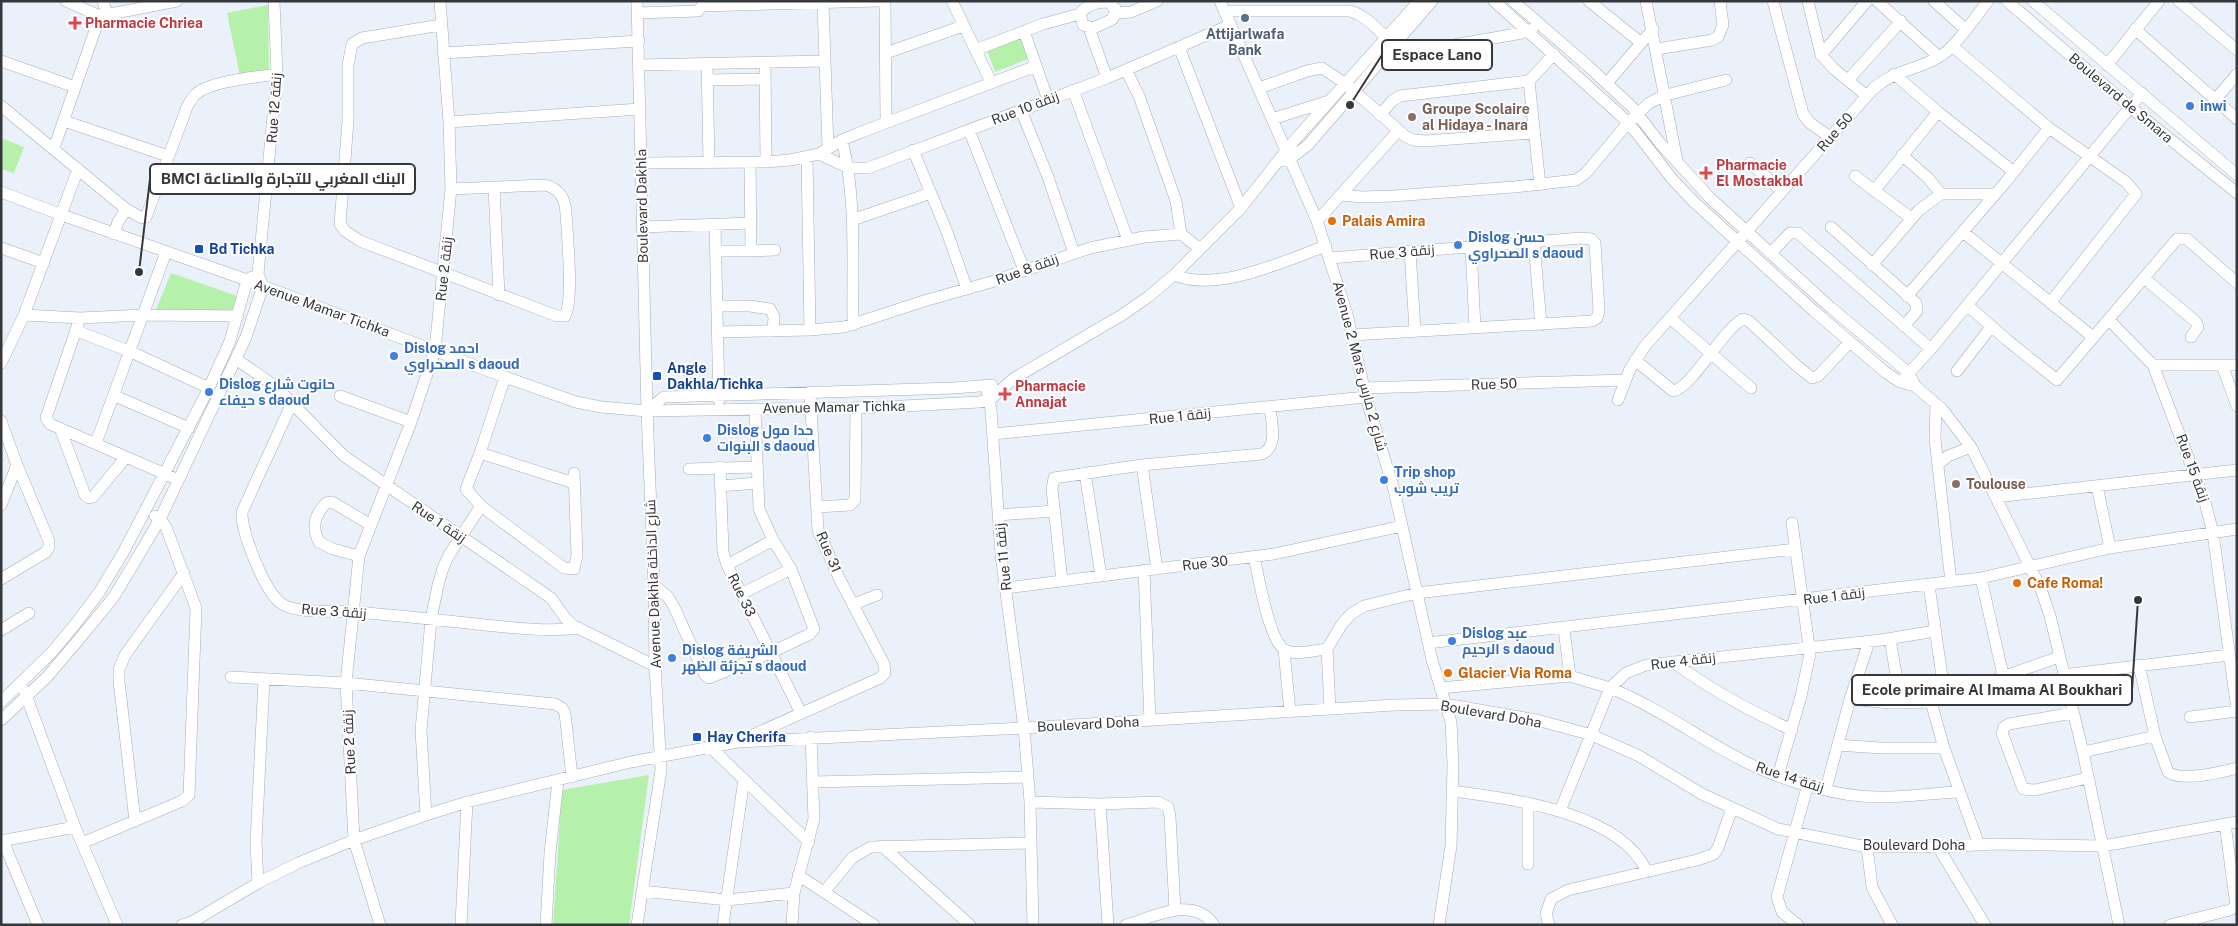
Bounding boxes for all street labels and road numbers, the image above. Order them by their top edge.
street label: Boulevard de Smara [2066,50,2176,146]
street label: Rue 12 زنقة [264,72,284,144]
street label: Rue 10 زنقة [989,88,1061,128]
street label: Rue 50 [1814,109,1856,155]
street label: Boulevard Dakhla [633,149,651,263]
street label: Rue 2 زنقة [433,236,455,302]
street label: Rue 3 زنقة [1369,241,1435,263]
street label: Rue 8 زنقة [993,250,1061,288]
street label: Avenue Mamar Tichka [252,276,392,340]
street label: Avenue 2 Mars شارع 2 مارس [1329,279,1390,453]
street label: Rue 50 [1471,375,1517,393]
street label: Avenue Mamar Tichka [762,398,906,416]
street label: Rue 1 زنقة [1148,405,1212,427]
street label: Rue 15 زنقة [2173,432,2213,504]
street label: Rue 1 زنقة [409,498,469,546]
street label: Avenue Dakhla شارع الداخلة [642,499,665,669]
street label: Rue 11 زنقة [991,522,1015,592]
street label: Rue 31 [813,529,845,575]
street label: Rue 30 [1181,552,1229,574]
street label: Rue 33 [725,571,759,619]
street label: Rue 1 زنقة [1802,584,1866,608]
street label: Rue 3 زنقة [301,601,367,621]
street label: Rue 4 زنقة [1650,649,1716,673]
street label: Boulevard Doha [1439,697,1543,731]
street label: Rue 2 زنقة [339,709,359,775]
street label: Boulevard Doha [1036,713,1140,735]
street label: Rue 14 زنقة [1754,758,1826,796]
street label: Boulevard Doha [1863,837,1965,853]

